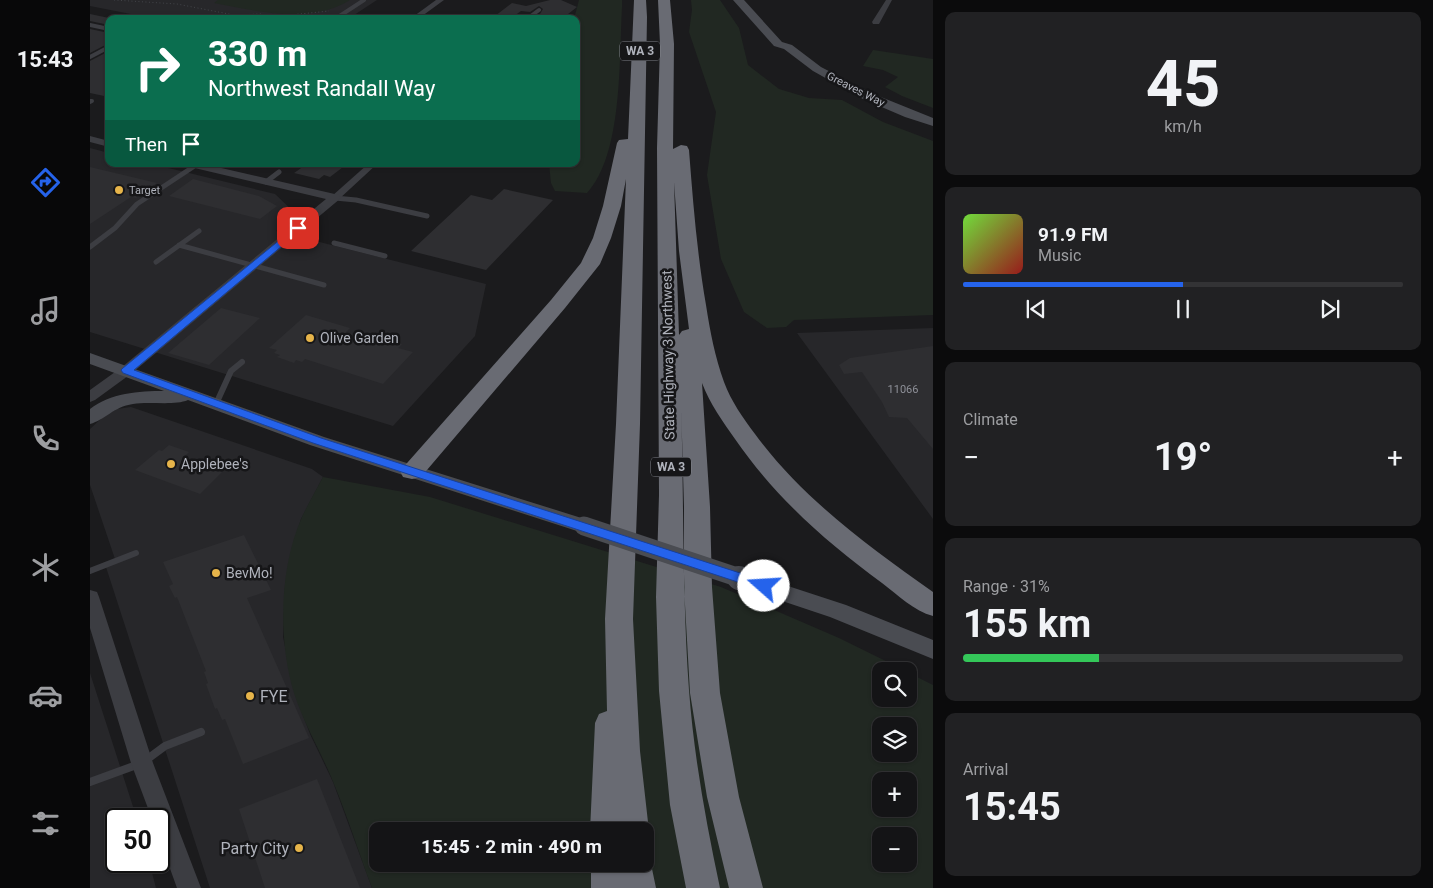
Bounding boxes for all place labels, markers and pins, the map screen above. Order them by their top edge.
marker: Target [113,184,125,196]
place label: Target [129,184,161,197]
pin [277,207,319,249]
place label: Olive Garden [320,330,399,346]
marker: Olive Garden [304,332,316,344]
place label: Applebee's [181,456,248,472]
marker: Applebee's [165,458,177,470]
place label: BevMo! [226,565,273,581]
marker: BevMo! [210,567,222,579]
place label: FYE [260,687,288,706]
marker: FYE [244,690,256,702]
place label: Party City [221,839,289,858]
marker: Party City [293,842,305,854]

